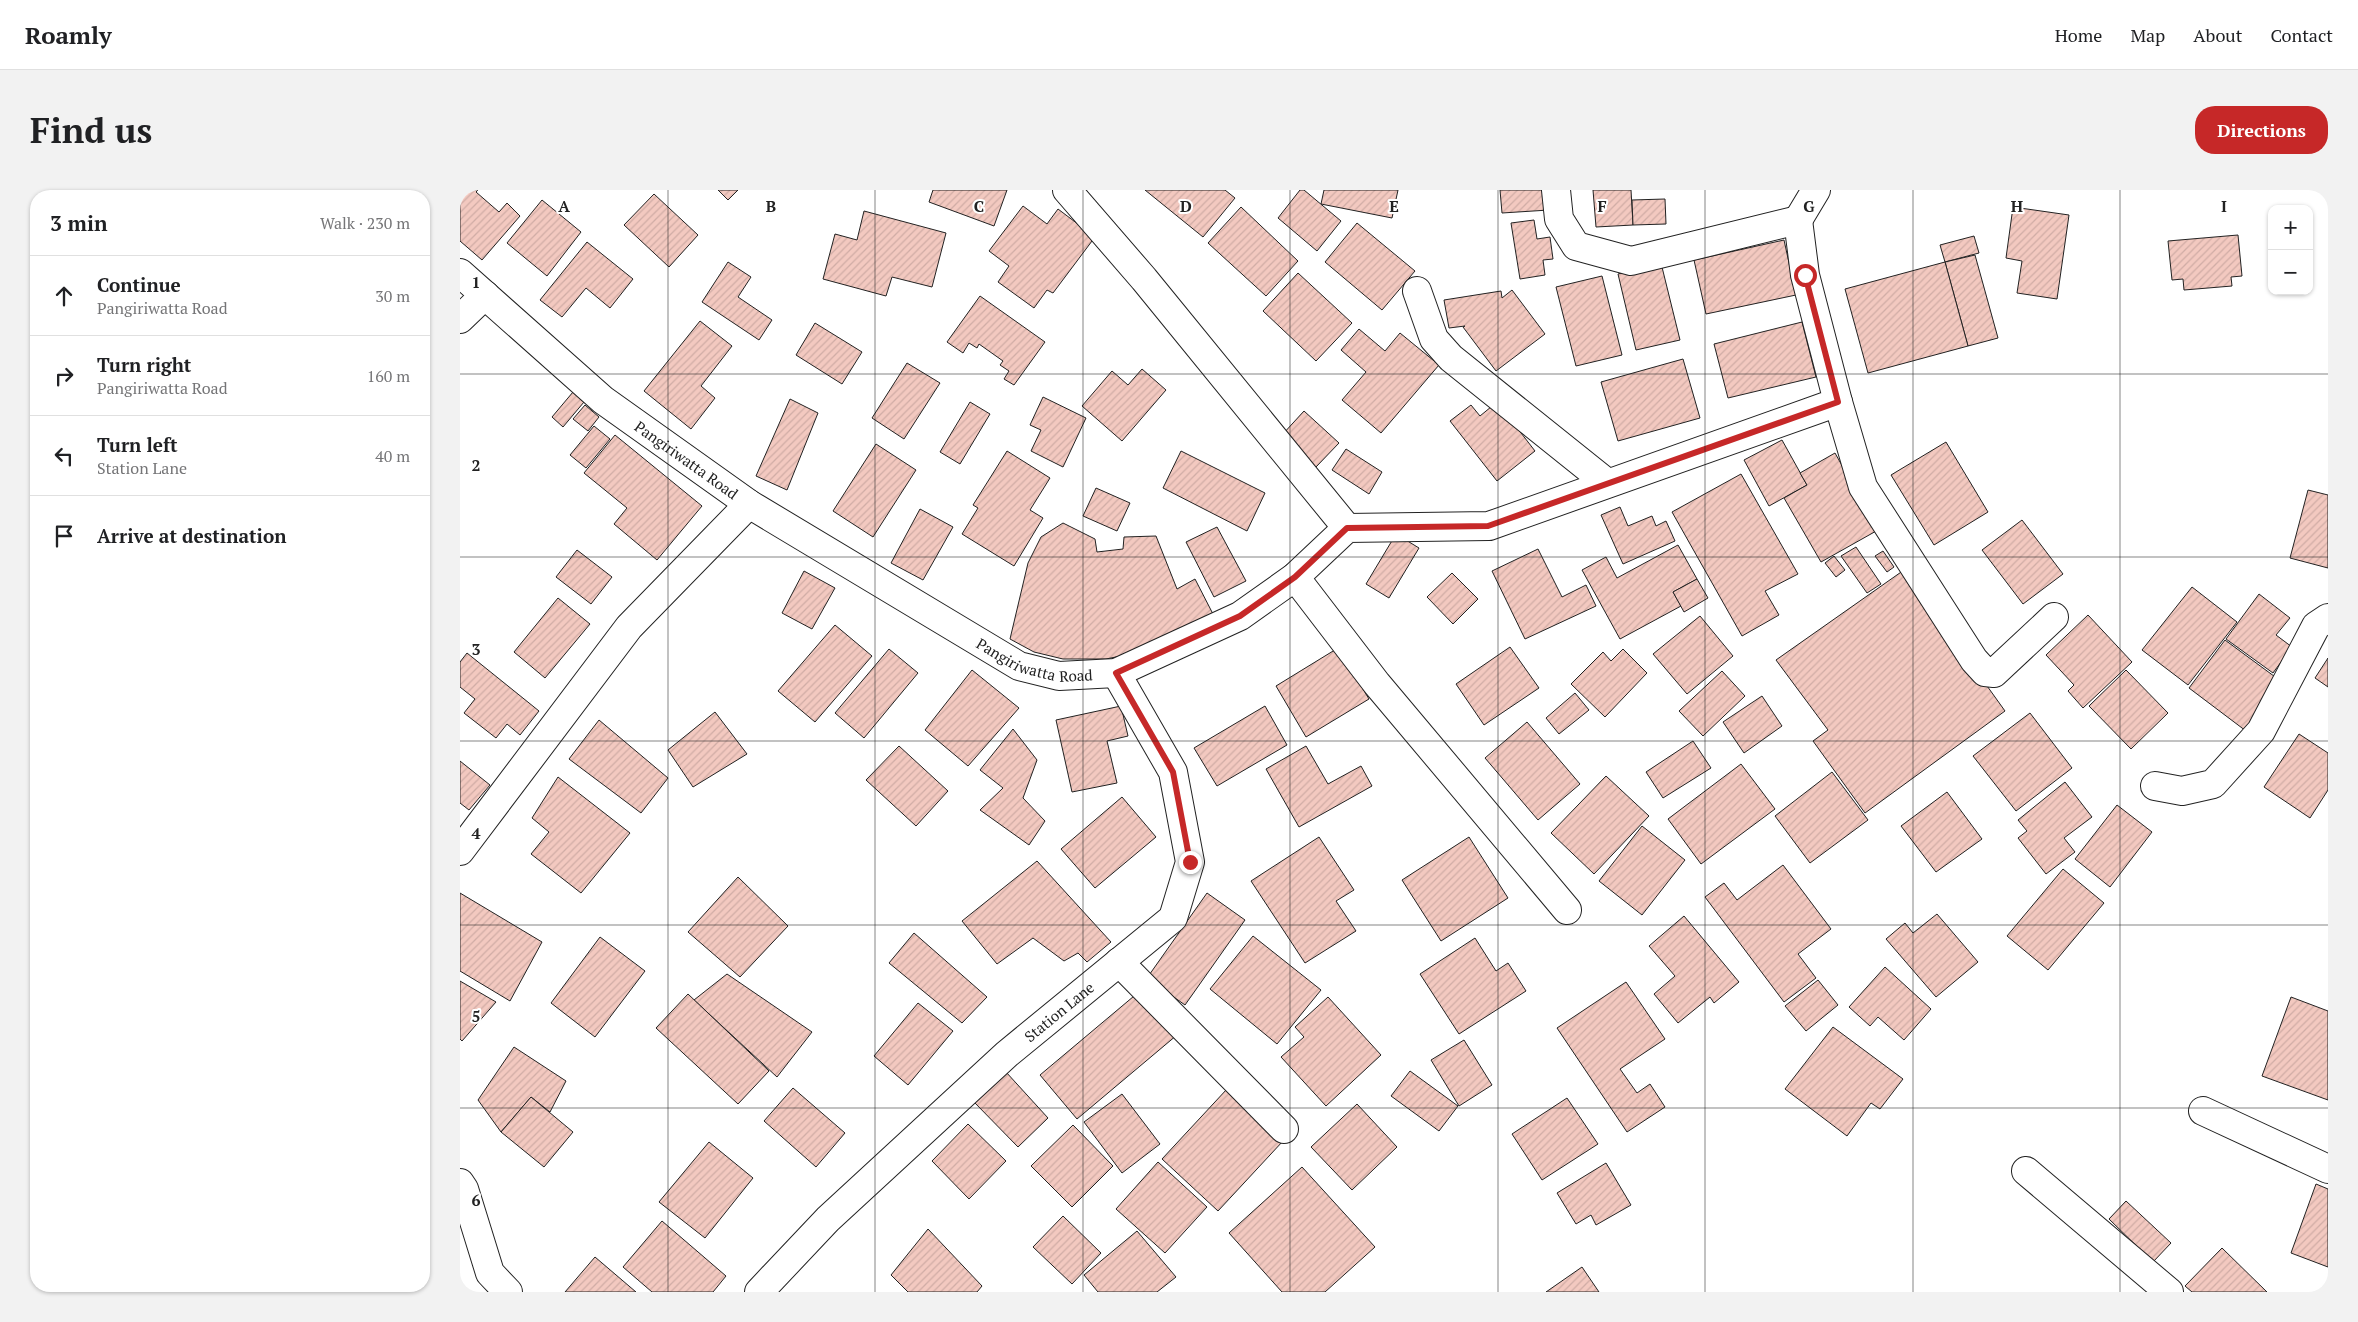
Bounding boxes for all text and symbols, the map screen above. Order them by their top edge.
text: Roamly [25,19,112,51]
text: Home [2055,23,2102,47]
text: Map [2130,23,2165,47]
text: About [2193,23,2242,47]
text: Contact [2270,23,2333,47]
button: Directions [2195,106,2328,154]
text: Find us [30,107,152,153]
text: A [558,195,570,217]
text: B [766,195,776,217]
text: C [974,195,984,217]
text: D [1180,195,1192,217]
text: E [1389,195,1399,217]
text: F [1597,195,1607,217]
text: G [1803,195,1815,217]
text: H [2011,195,2023,217]
text: I [2221,195,2227,217]
map controls [2268,205,2313,295]
button: + [2268,205,2313,250]
text: 3 min [50,209,107,237]
text: Walk · 230 m [320,212,410,234]
button: − [2268,250,2313,295]
route start [1794,264,1817,287]
text: 1 [471,271,481,293]
text: Continue [97,272,181,297]
icon: ahead [50,282,78,310]
text: 30 m [375,285,410,307]
text: Pangiriwatta Road [97,297,228,319]
text: Turn right [97,352,191,377]
icon: right [50,362,78,390]
text: 160 m [367,365,410,387]
text: Pangiriwatta Road [97,377,228,399]
street label: Pangiriwatta Road [631,416,742,503]
text: Turn left [97,432,178,457]
icon: left [50,442,78,470]
text: 40 m [375,445,410,467]
text: 2 [471,454,481,476]
text: Station Lane [97,457,187,479]
icon: arrive [50,522,78,550]
text: Arrive at destination [97,523,286,548]
street label: Pangiriwatta Road [973,633,1093,686]
text: 3 [471,638,481,660]
text: 4 [471,822,481,844]
route end [1179,851,1202,874]
street label: Station Lane [1020,977,1098,1046]
text: 5 [471,1005,481,1027]
text: 6 [471,1189,481,1211]

